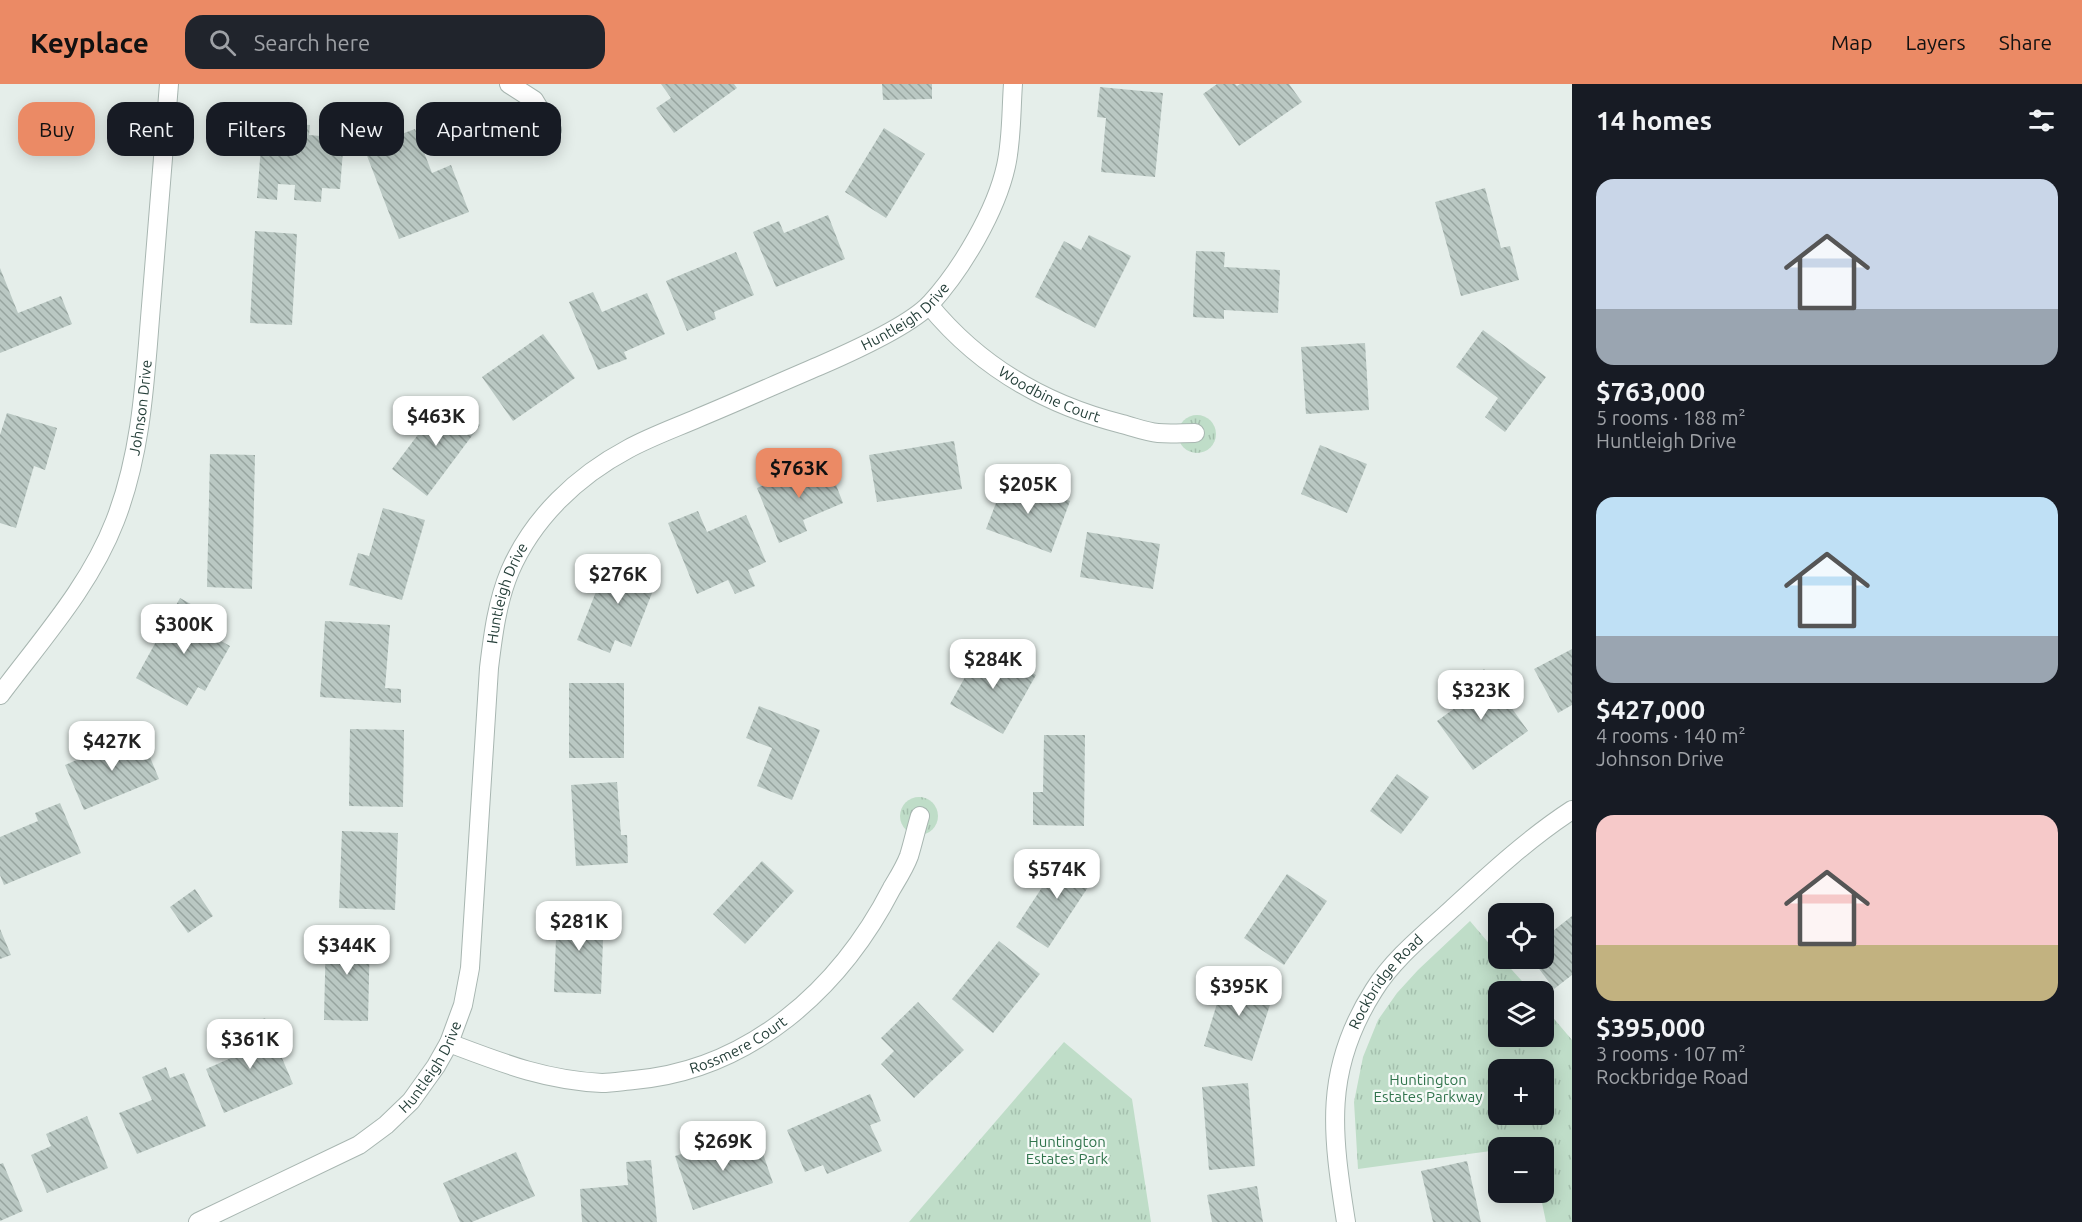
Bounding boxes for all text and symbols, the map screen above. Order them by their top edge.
search box [185,15,605,69]
icon: search [206,26,239,59]
text: Keyplace [30,27,149,58]
text: Search here [254,30,370,55]
text: Map [1831,30,1872,54]
text: Layers [1905,30,1966,54]
text: Share [1999,30,2052,54]
chip: Buy [18,102,95,156]
chip: Rent [107,102,194,156]
chip: Filters [206,102,307,156]
chip: New [319,102,404,156]
chip: Apartment [416,102,561,156]
icon: filters [2025,104,2058,137]
text: 14 homes [1596,106,1712,135]
icon: home [1773,218,1881,326]
street label: Huntleigh Drive [858,279,953,354]
street label: Johnson Drive [125,359,155,457]
street label: Woodbine Court [996,363,1102,425]
text: $763,000 [1596,377,1705,406]
pin: $463K [394,396,478,447]
text: $463K [407,404,465,427]
text: 5 rooms · 188 m² [1596,406,1746,429]
text: Huntleigh Drive [1596,429,1737,452]
pin: $763K [757,448,841,499]
text: $763K [770,456,828,479]
pin: $205K [986,464,1070,515]
text: $205K [999,472,1057,495]
icon: home [1773,536,1881,644]
street label: Huntleigh Drive [483,540,531,645]
pin: $276K [576,554,660,605]
text: $276K [589,562,647,585]
pin: $300K [142,604,226,655]
text: $300K [155,612,213,635]
pin: $284K [951,639,1035,690]
text: $284K [964,647,1022,670]
pin: $323K [1439,670,1523,721]
text: $323K [1452,678,1510,701]
text: $427,000 [1596,695,1705,724]
pin: $427K [70,721,154,772]
text: 4 rooms · 140 m² [1596,724,1746,747]
text: $427K [83,729,141,752]
text: Johnson Drive [1596,747,1724,770]
pin: $574K [1015,849,1099,900]
icon: home [1773,854,1881,962]
text: $574K [1028,857,1086,880]
pin: $281K [537,901,621,952]
map controls [1488,903,1554,1203]
button: locate [1488,903,1554,969]
text: $281K [550,909,608,932]
pin: $344K [305,925,389,976]
street label: Rockbridge Road [1345,930,1426,1032]
text: $344K [318,933,376,956]
pin: $395K [1197,966,1281,1017]
text: $395K [1210,974,1268,997]
button: layers [1488,981,1554,1047]
street label: Rossmere Court [687,1012,790,1077]
text: $395,000 [1596,1013,1705,1042]
pin: $361K [208,1019,292,1070]
street label: Huntleigh Drive [395,1019,464,1116]
text: $361K [221,1027,279,1050]
text: 3 rooms · 107 m² [1596,1042,1746,1065]
button: + [1488,1059,1554,1125]
text: Rockbridge Road [1596,1065,1749,1088]
park label: Huntington Estates Parkway [1374,1071,1482,1105]
pin: $269K [681,1121,765,1172]
text: $269K [694,1129,752,1152]
park label: Huntington Estates Park [1026,1133,1109,1167]
button: − [1488,1137,1554,1203]

